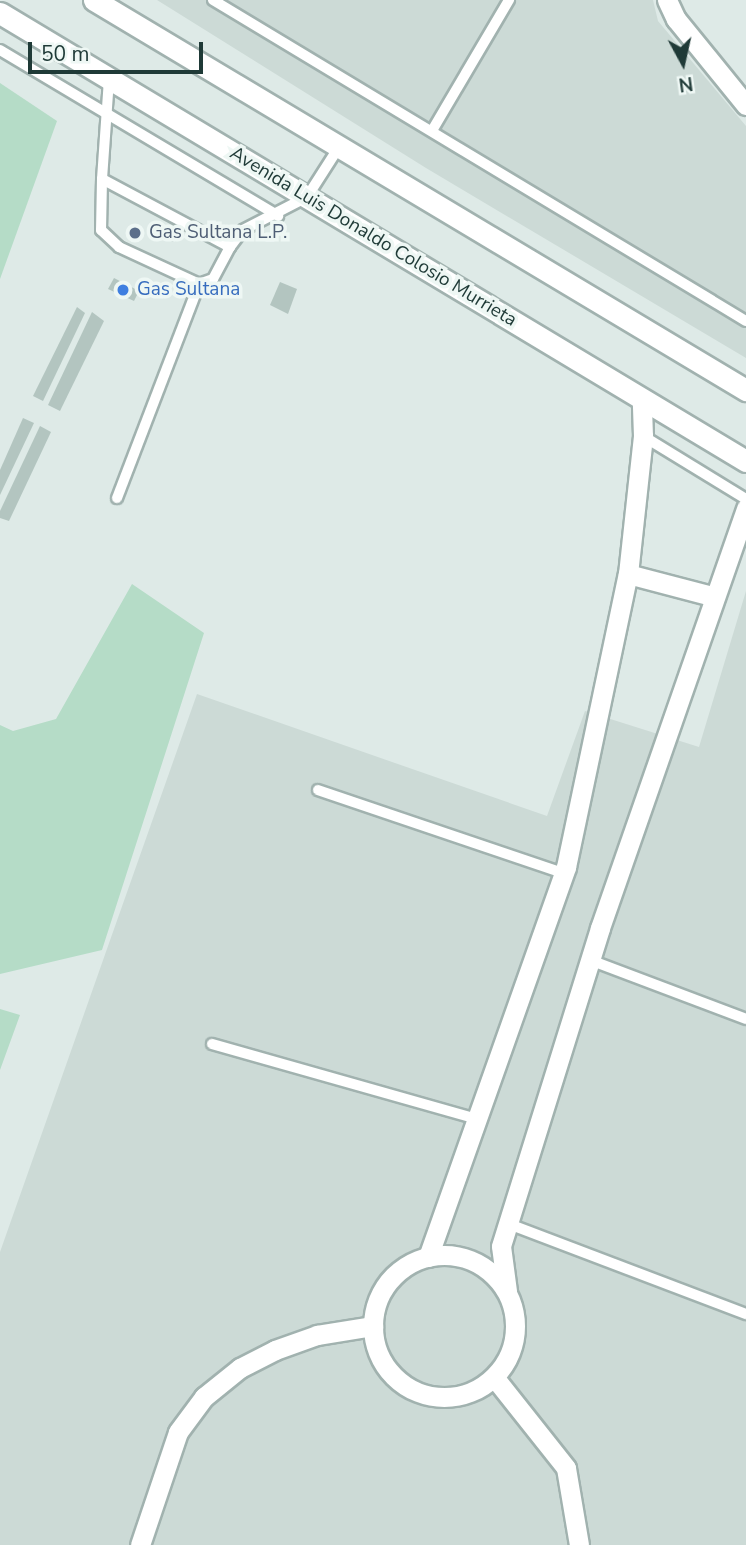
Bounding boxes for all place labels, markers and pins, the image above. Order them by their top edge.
place label: Gas Sultana L.P. [149,222,287,244]
marker: Gas Sultana L.P. [127,225,143,241]
place label: Gas Sultana [137,279,240,301]
marker: Gas Sultana [115,282,131,298]

